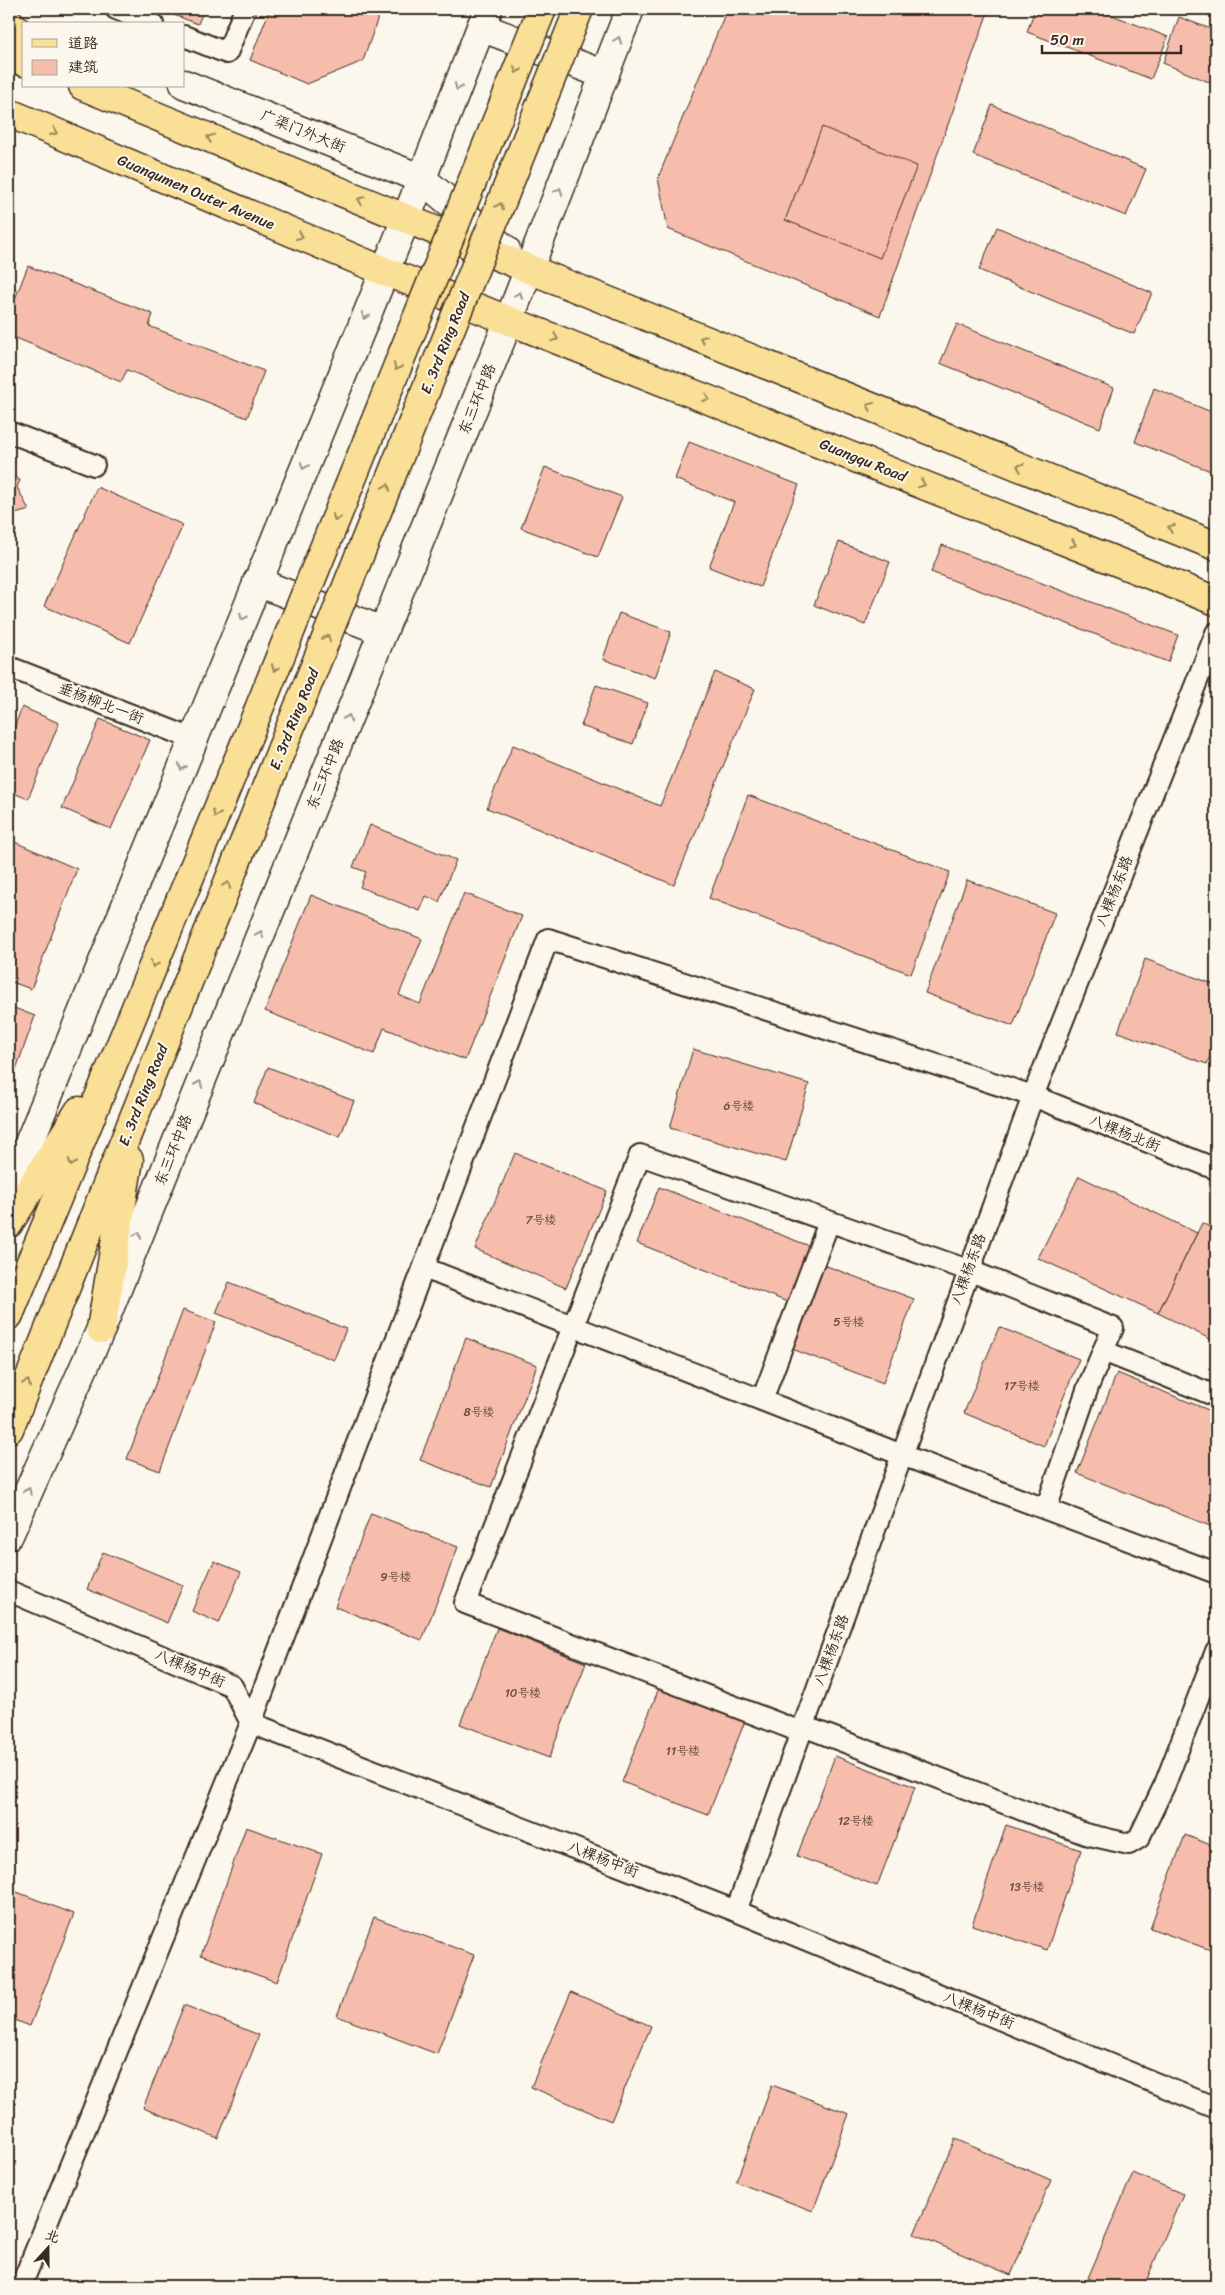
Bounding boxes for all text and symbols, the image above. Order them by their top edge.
legend [22,22,185,88]
scale bar [1042,22,1181,54]
text: 50 m [1050,27,1085,53]
text: 道路 [68,30,98,56]
one-way arrow [612,36,622,45]
text: 建筑 [68,54,98,80]
one-way arrow [512,65,523,74]
one-way arrow [454,82,464,91]
street label: 广渠门外大街 [256,102,350,160]
one-way arrow [49,126,58,137]
one-way arrow [206,134,215,145]
street label: Guanqumen Outer Avenue [113,147,279,237]
one-way arrow [553,187,563,196]
one-way arrow [357,196,366,206]
one-way arrow [494,202,504,211]
one-way arrow [295,229,304,240]
street label: E. 3rd Ring Road [413,287,478,398]
one-way arrow [513,291,523,299]
one-way arrow [361,311,372,320]
one-way arrow [550,332,559,342]
one-way arrow [699,335,707,345]
street label: 东三环中路 [451,359,503,439]
one-way arrow [393,362,403,371]
one-way arrow [701,392,710,402]
one-way arrow [866,402,874,412]
street label: Guangqu Road [815,431,912,490]
one-way arrow [300,461,310,470]
one-way arrow [1016,463,1025,473]
one-way arrow [917,477,926,488]
one-way arrow [381,483,391,492]
one-way arrow [332,513,342,521]
one-way arrow [1167,523,1176,534]
one-way arrow [1068,537,1077,548]
one-way arrow [238,612,249,621]
one-way arrow [321,634,331,642]
street label: E. 3rd Ring Road [262,663,327,774]
one-way arrow [271,663,281,672]
street label: 垂杨柳北一街 [54,675,148,731]
one-way arrow [342,714,352,723]
street label: 东三环中路 [299,734,351,814]
one-way arrow [177,762,188,771]
one-way arrow [211,809,222,818]
street label: 八棵杨东路 [1088,851,1140,931]
one-way arrow [221,881,231,890]
one-way arrow [254,930,265,939]
one-way arrow [149,959,160,968]
street label: E. 3rd Ring Road [111,1039,176,1150]
one-way arrow [193,1080,204,1089]
house number: 6号楼 [724,1095,754,1117]
street label: 八棵杨北街 [1085,1107,1165,1159]
street label: 东三环中路 [147,1110,199,1190]
one-way arrow [67,1158,78,1167]
house number: 7号楼 [526,1209,556,1231]
street label: 八棵杨东路 [943,1229,993,1309]
one-way arrow [132,1231,143,1240]
house number: 5号楼 [833,1311,865,1333]
house number: 17号楼 [1004,1375,1040,1397]
one-way arrow [21,1379,31,1388]
house number: 8号楼 [463,1401,495,1423]
one-way arrow [22,1487,33,1496]
house number: 9号楼 [380,1566,412,1588]
street label: 八棵杨东路 [806,1610,856,1690]
street label: 八棵杨中街 [150,1641,230,1695]
house number: 10号楼 [505,1682,541,1704]
house number: 11号楼 [666,1740,700,1762]
house number: 12号楼 [838,1810,874,1832]
street label: 八棵杨中街 [563,1833,643,1885]
house number: 13号楼 [1009,1876,1045,1898]
street label: 八棵杨中街 [939,1984,1019,2036]
north arrow [22,2222,72,2272]
text: 北 [41,2222,63,2251]

